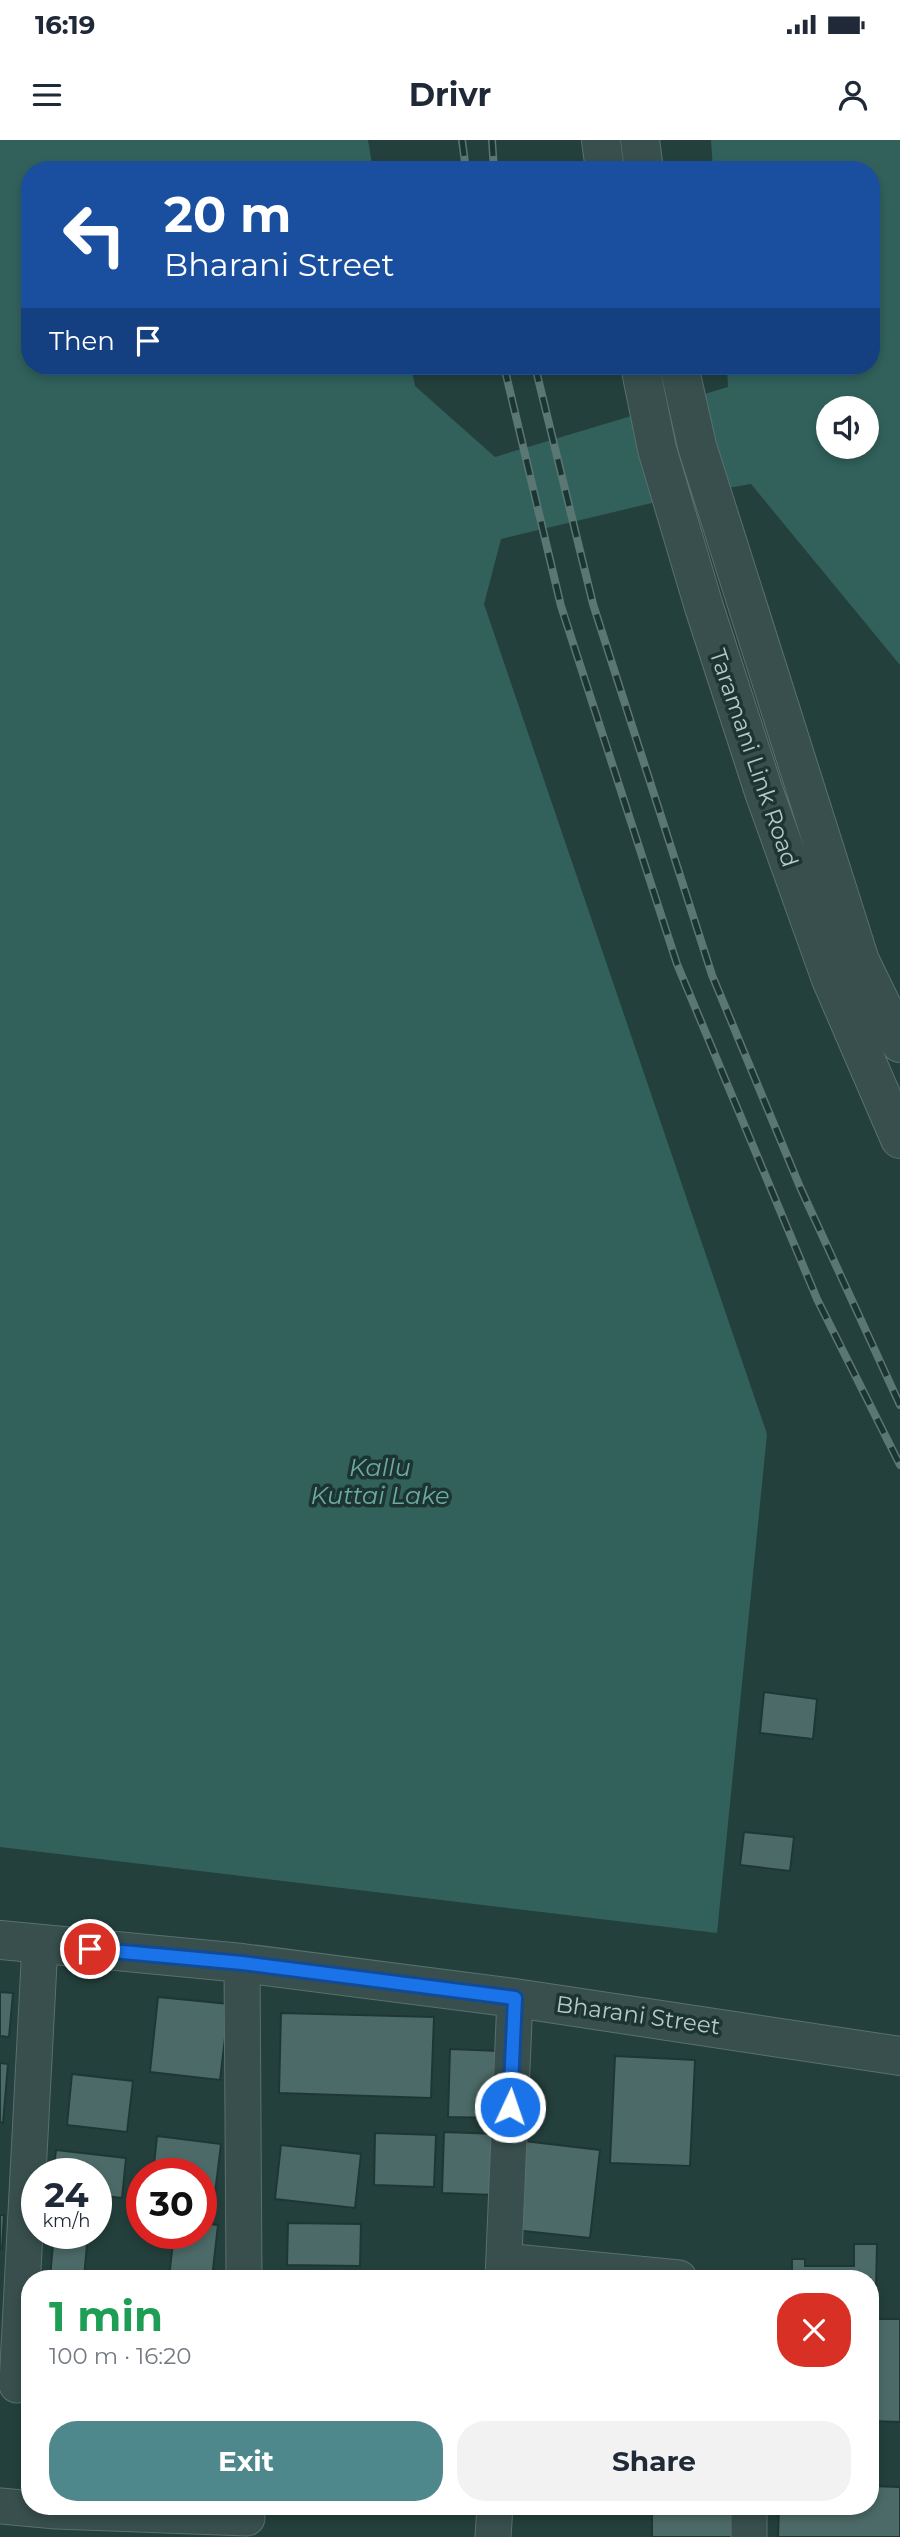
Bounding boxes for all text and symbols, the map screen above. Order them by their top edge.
text: 16:19 [35,9,95,41]
text: Drivr [409,75,491,114]
icon: menu [28,76,66,114]
icon: person [834,76,872,114]
text: 20 m [164,185,291,244]
icon: left [49,189,140,280]
text: Bharani Street [164,245,394,284]
icon: arrive [129,322,167,360]
text: Then [49,325,115,357]
map controls [816,396,879,459]
button: sound [816,396,879,459]
street label: Taramani Link Road [704,645,804,871]
water label: Kallu Kuttai Lake [311,1453,449,1510]
pin [60,1919,120,1979]
icon: arrive [71,1930,109,1968]
street label: Bharani Street [554,1990,722,2040]
position arrow [473,2070,547,2144]
speed limit sign: 30 [126,2158,217,2249]
text: 24 [44,2173,89,2216]
text: km/h [42,2210,91,2232]
text: 1 min [49,2290,163,2342]
button: close [777,2293,851,2367]
text: 100 m · 16:20 [49,2342,191,2370]
button: Exit [49,2421,443,2501]
button: Share [457,2421,851,2501]

